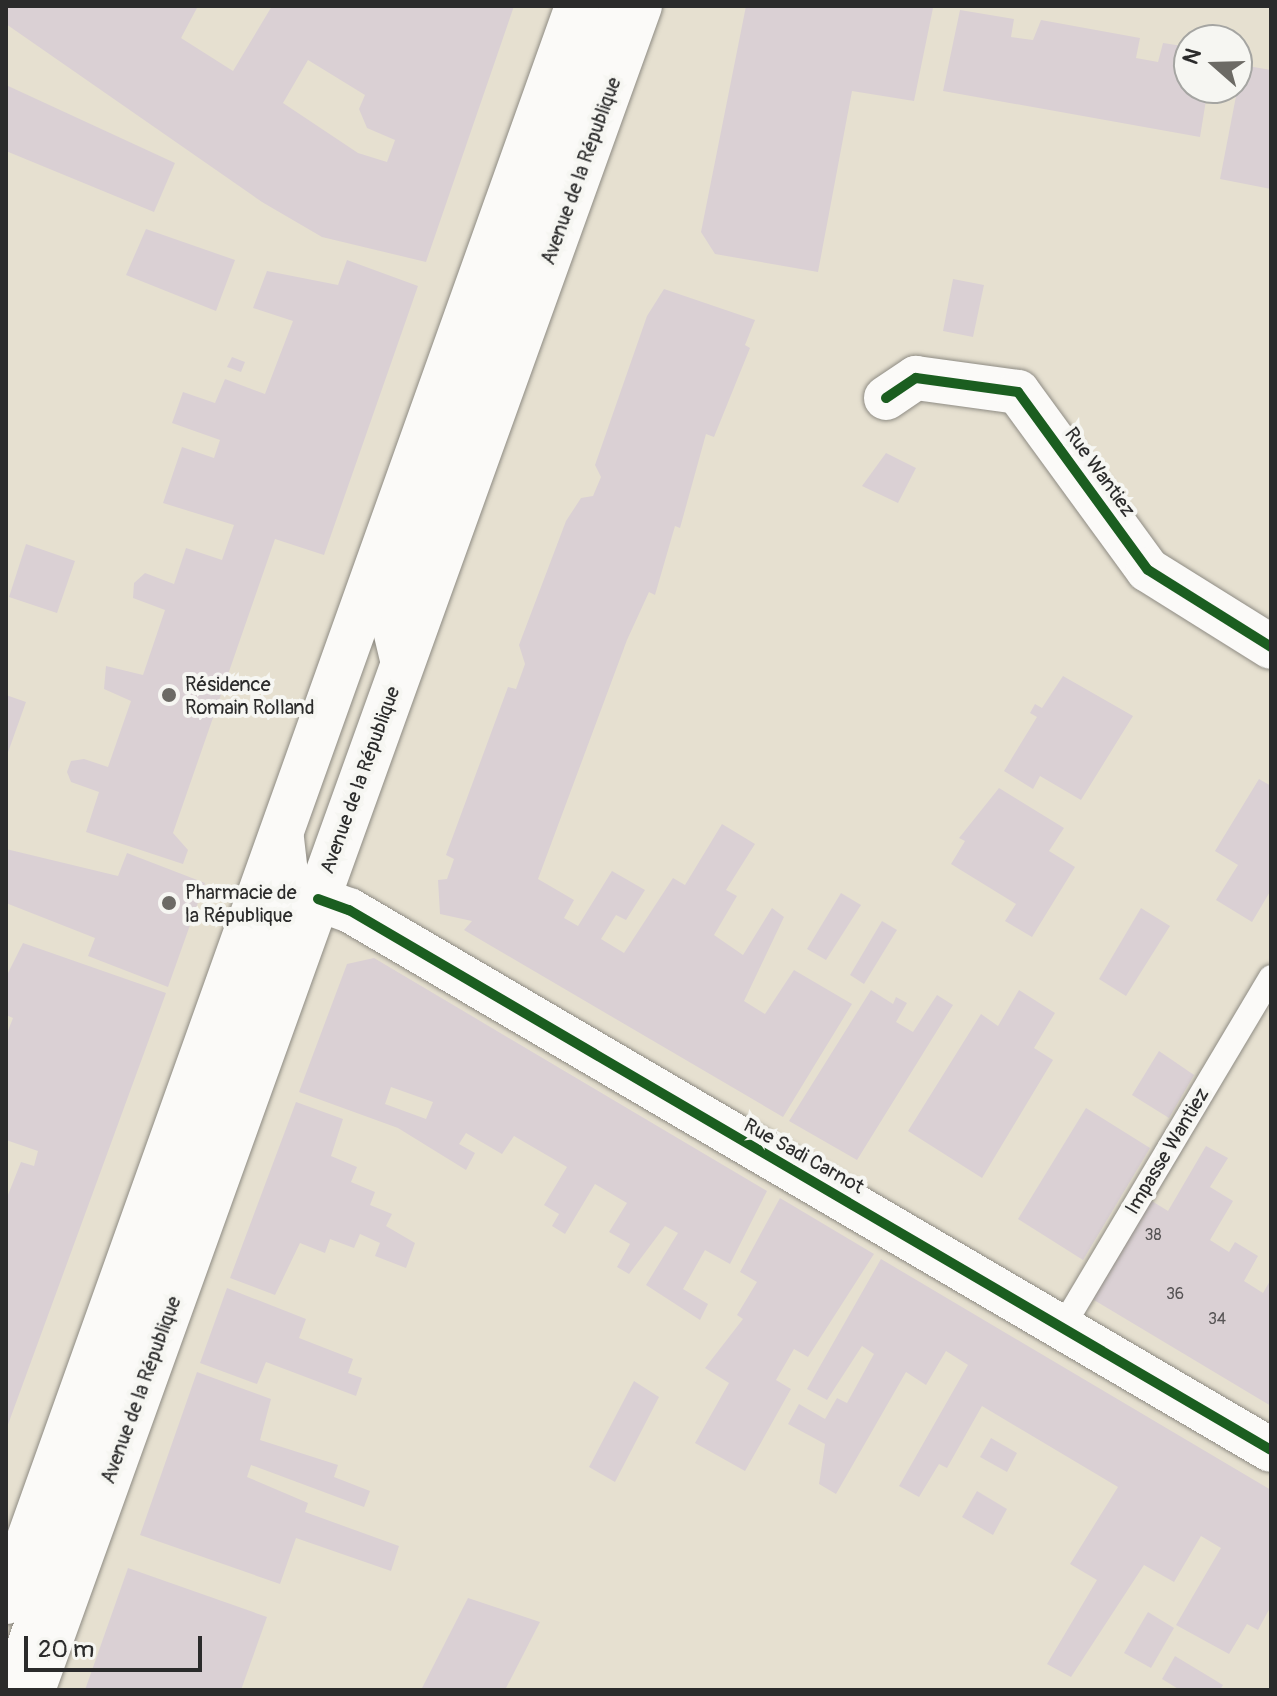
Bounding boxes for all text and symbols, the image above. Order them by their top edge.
north arrow [1173,24,1253,104]
text: N [1177,45,1208,68]
street label: Avenue de la République [536,74,626,268]
street label: Rue Wantiez [1060,423,1140,521]
place label: Résidence Romain Rolland [185,672,314,719]
street label: Avenue de la République [315,683,405,877]
marker: Résidence Romain Rolland [160,686,178,704]
place label: Pharmacie de la République [185,880,297,927]
marker: Pharmacie de la République [160,894,178,912]
street label: Impasse Wantiez [1120,1084,1214,1218]
street label: Rue Sadi Carnot [740,1113,868,1199]
house number: 38 [1145,1225,1161,1245]
house number: 36 [1166,1284,1184,1304]
street label: Avenue de la République [96,1293,186,1487]
house number: 34 [1208,1309,1226,1329]
scale bar [28,1620,206,1670]
text: 20 m [38,1635,94,1664]

